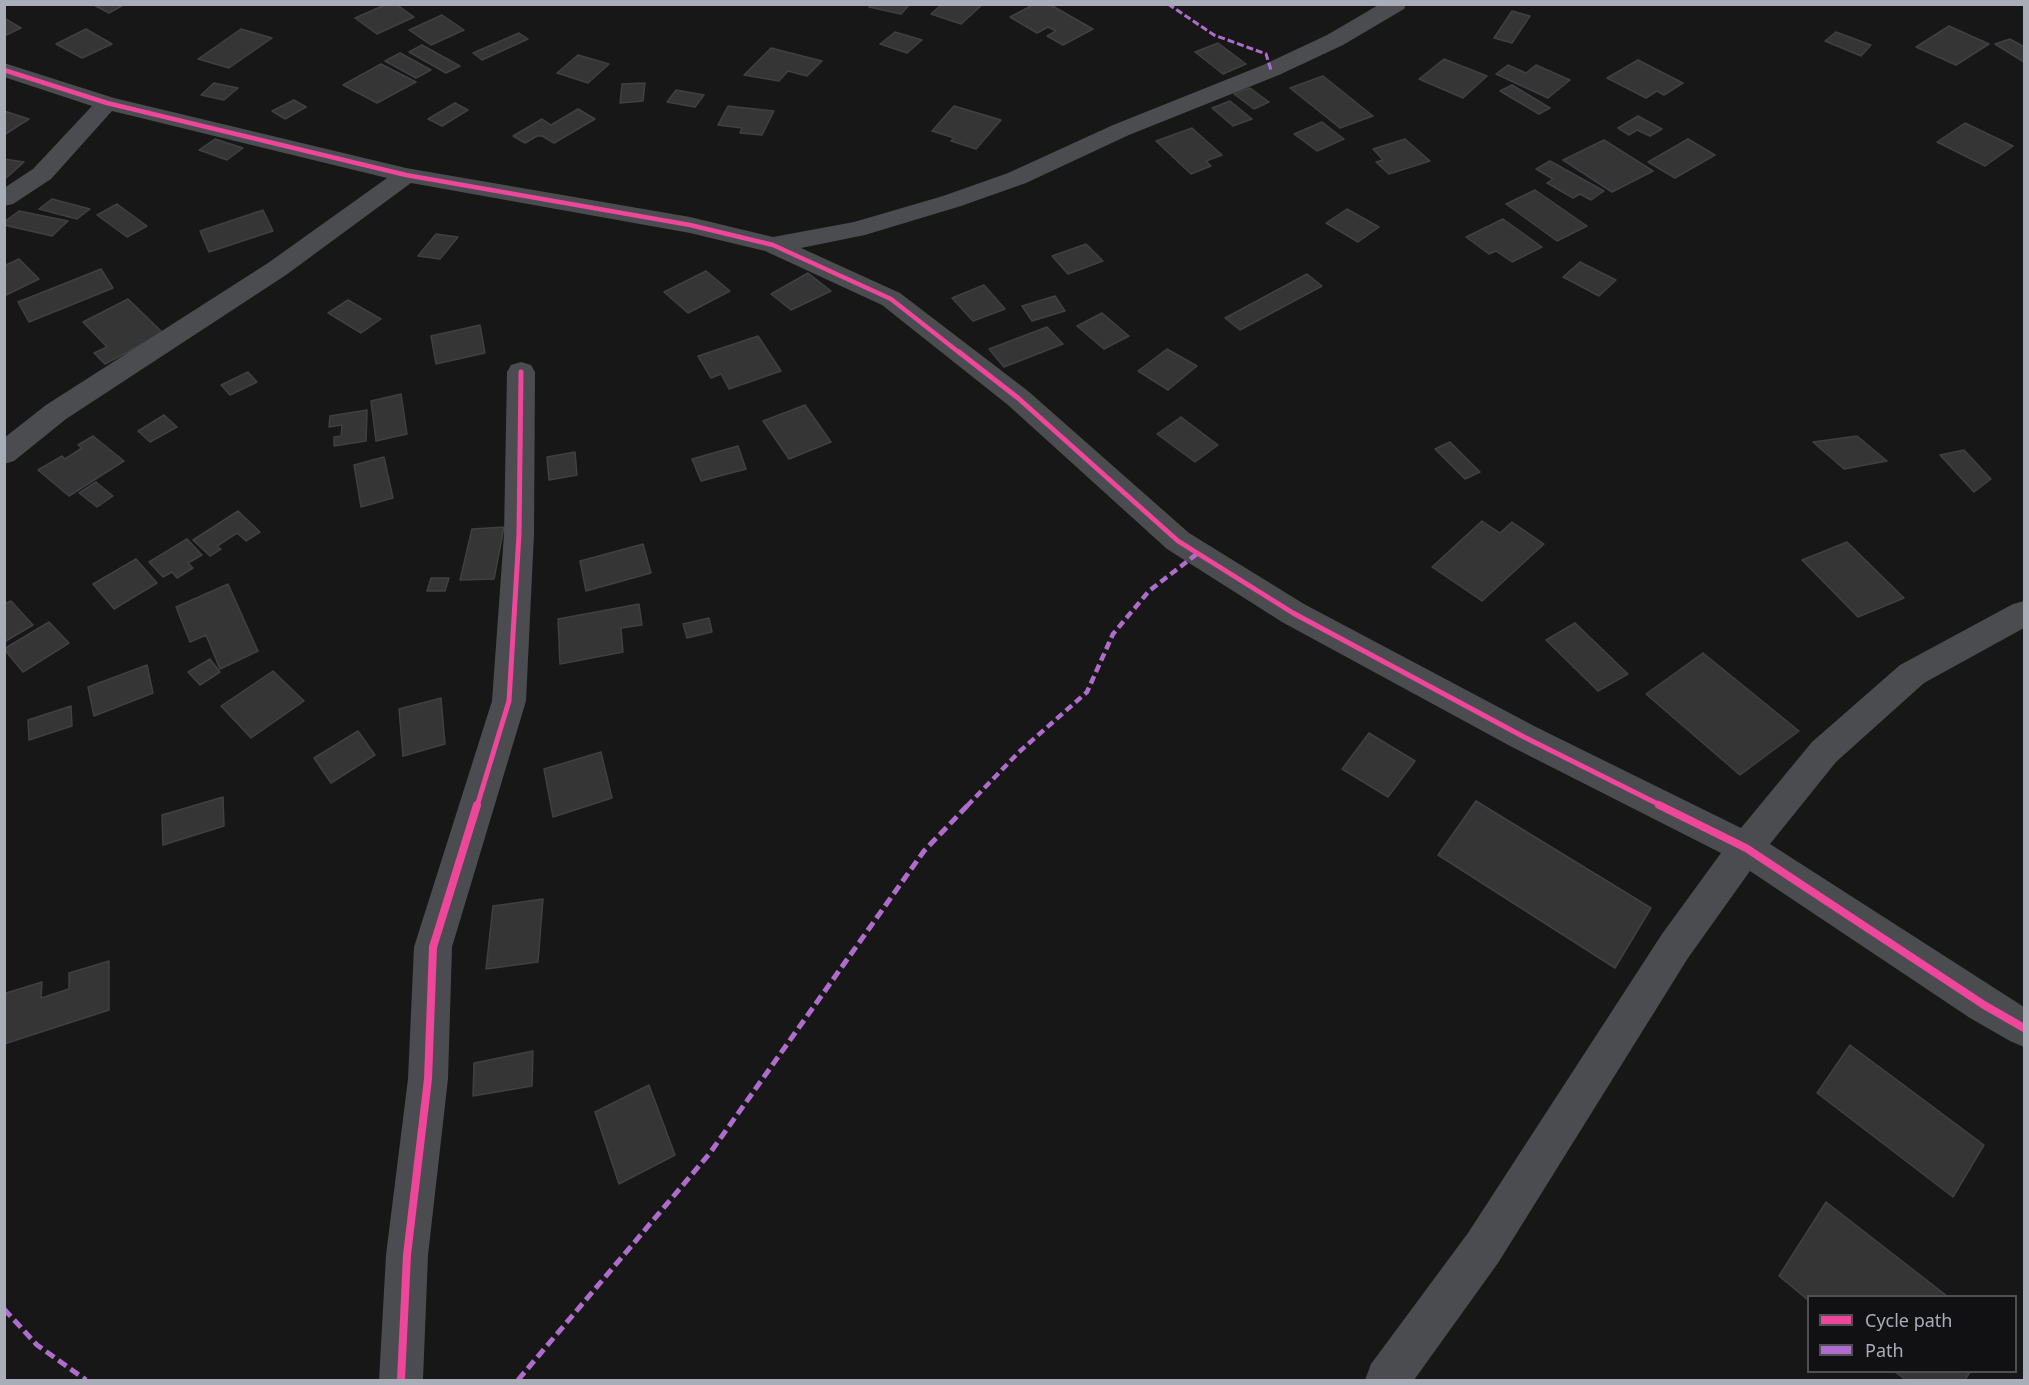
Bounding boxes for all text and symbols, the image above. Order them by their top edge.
legend [1807,1295,2017,1373]
text: Cycle path [1865,1308,1952,1332]
text: Path [1865,1338,1904,1362]

